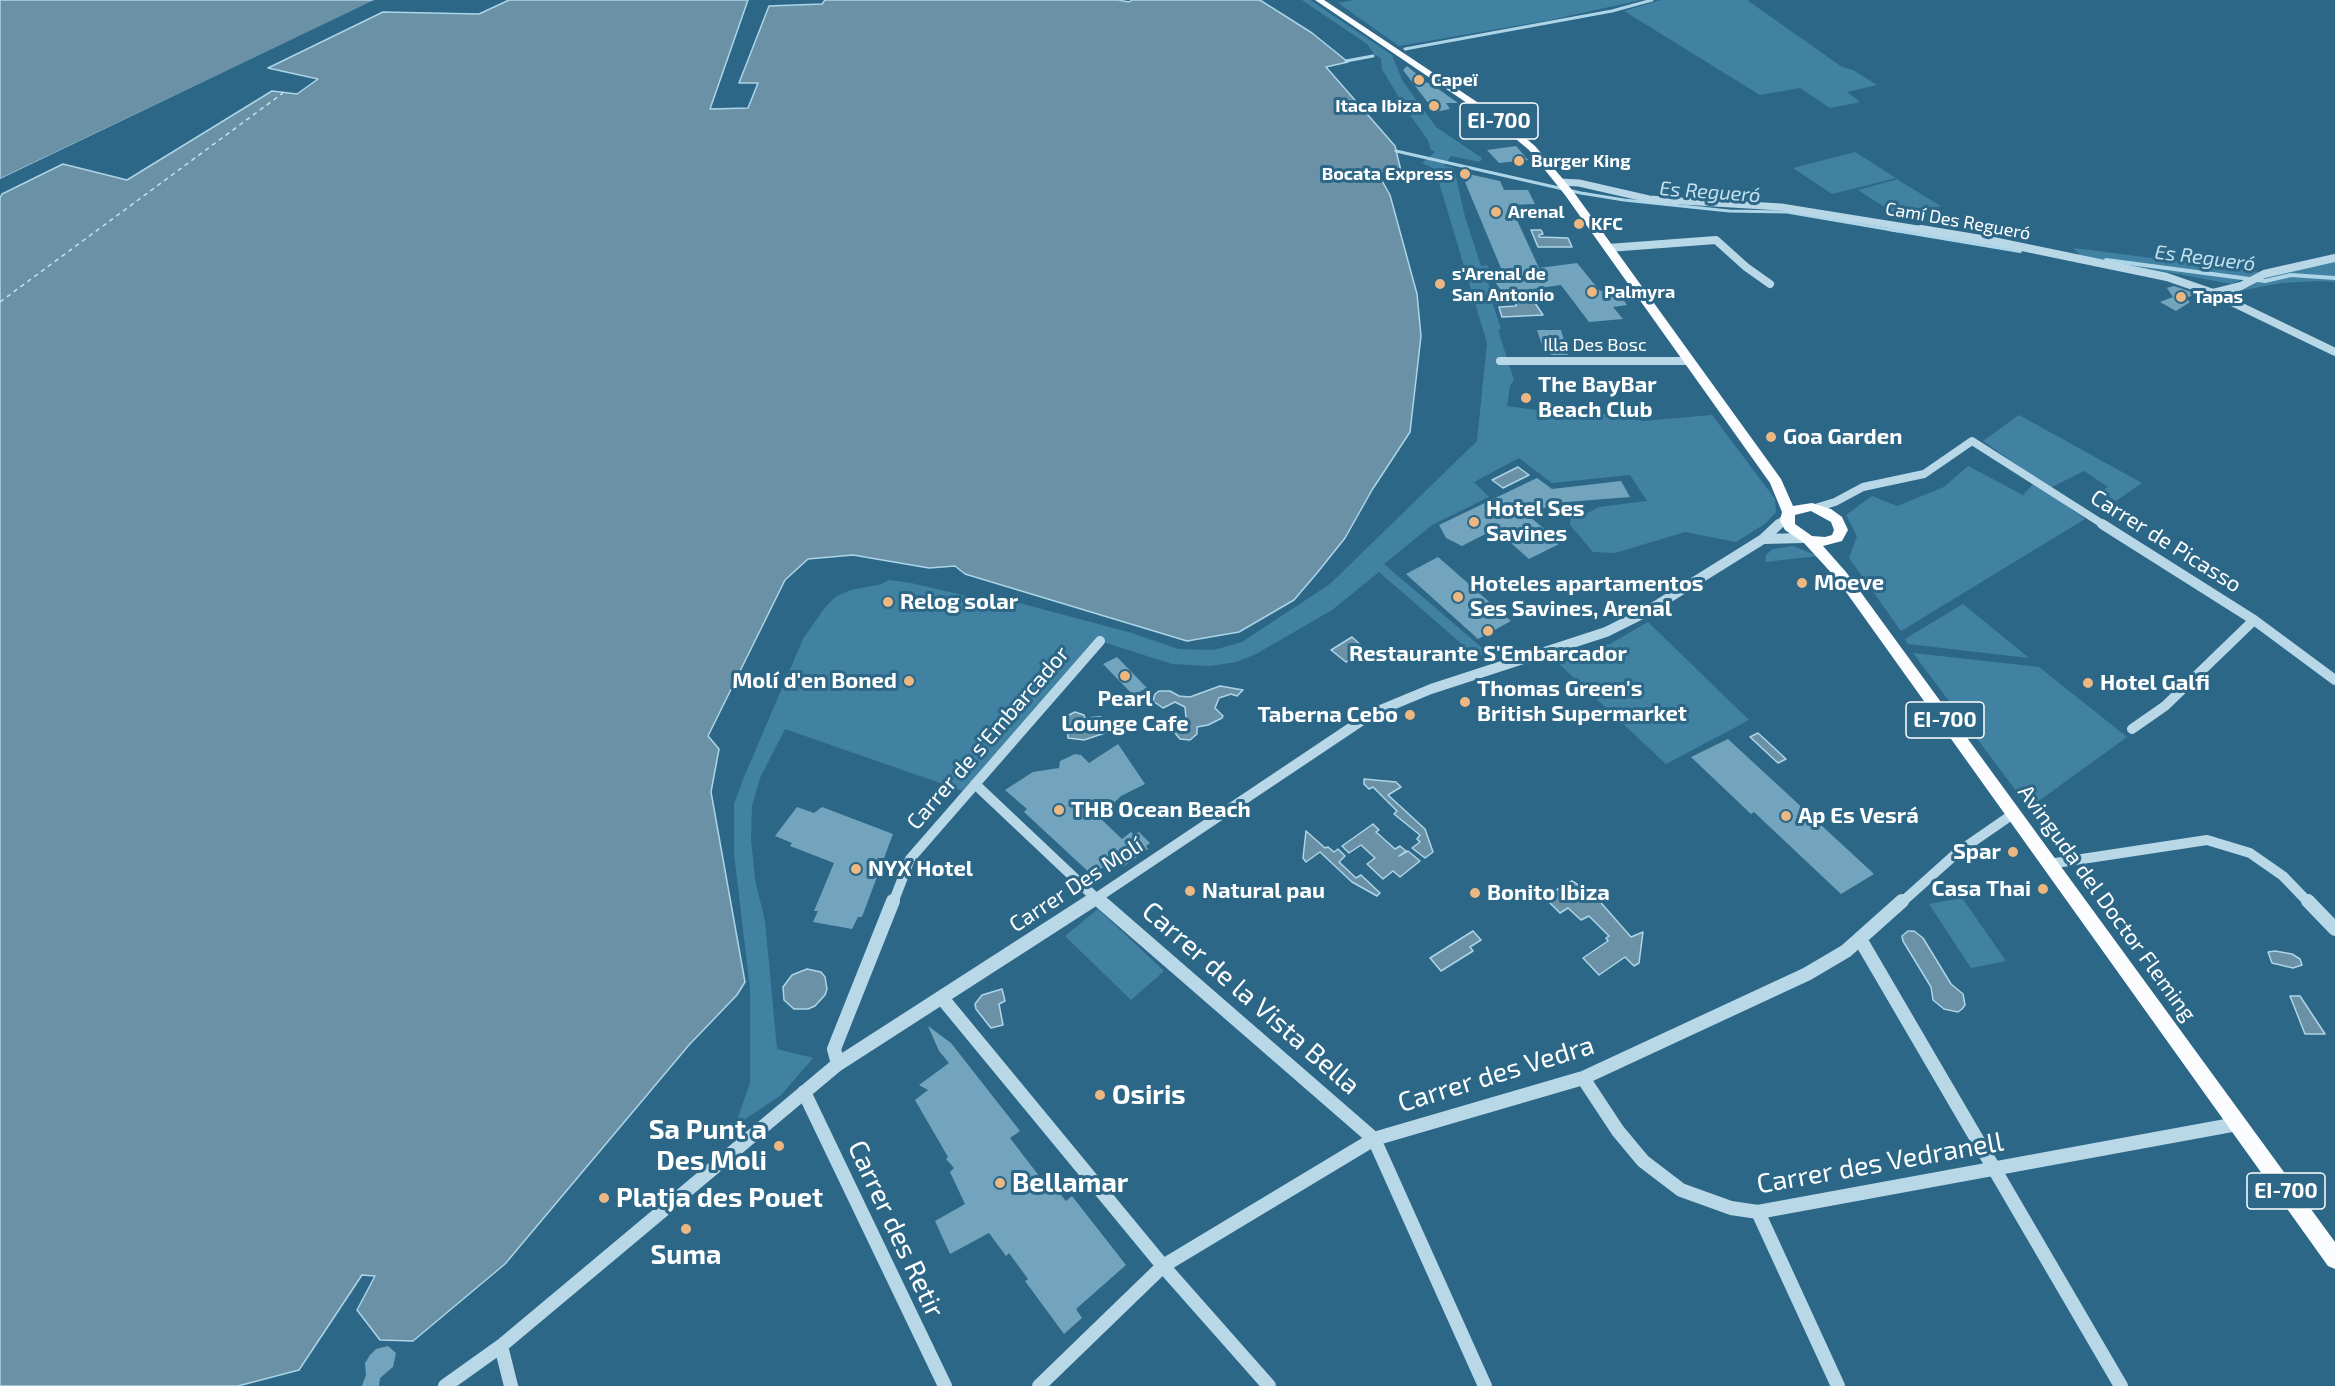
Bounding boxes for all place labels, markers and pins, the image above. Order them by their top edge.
place label: Capeï [1431,69,1478,91]
marker: Capeï [1412,73,1426,87]
place label: Itaca Ibiza [1335,95,1422,117]
marker: Itaca Ibiza [1427,99,1441,113]
place label: Burger King [1531,150,1631,172]
marker: Burger King [1512,154,1526,168]
place label: Bocata Express [1322,163,1453,185]
marker: Bocata Express [1458,167,1472,181]
place label: Arenal [1508,201,1564,223]
marker: Arenal [1489,205,1503,219]
place label: KFC [1591,213,1623,235]
marker: KFC [1572,217,1586,231]
place label: s'Arenal de San Antonio [1452,263,1554,306]
marker: s'Arenal de San Antonio [1433,277,1447,291]
place label: Palmyra [1604,281,1675,303]
marker: Palmyra [1585,285,1599,299]
place label: Tapas [2193,286,2243,308]
marker: Tapas [2174,290,2188,304]
place label: The BayBar Beach Club [1538,372,1657,424]
marker: The BayBar Beach Club [1519,391,1533,405]
place label: Goa Garden [1783,424,1902,450]
marker: Goa Garden [1764,430,1778,444]
place label: Hotel Ses Savines [1486,496,1585,548]
marker: Hotel Ses Savines [1467,515,1481,529]
place label: Moeve [1814,570,1884,596]
place label: Hoteles apartamentos Ses Savines, Arenal [1470,571,1704,622]
marker: Moeve [1795,576,1809,590]
place label: Relog solar [900,589,1018,615]
marker: Hoteles apartamentos Ses Savines, Arenal [1451,590,1465,604]
marker: Relog solar [881,595,895,609]
marker: Restaurante S'Embarcador [1481,624,1495,638]
place label: Restaurante S'Embarcador [1349,641,1627,667]
place label: Molí d'en Boned [732,668,897,694]
marker: Pearl Lounge Cafe [1118,669,1132,683]
place label: Hotel Galfi [2100,670,2210,696]
marker: Molí d'en Boned [902,674,916,688]
place label: Thomas Green's British Supermarket [1477,676,1687,728]
marker: Hotel Galfi [2081,676,2095,690]
place label: Pearl Lounge Cafe [1061,686,1189,738]
marker: Thomas Green's British Supermarket [1458,695,1472,709]
place label: Taberna Cebo [1257,702,1398,728]
marker: Taberna Cebo [1403,708,1417,722]
place label: THB Ocean Beach [1071,797,1251,823]
marker: THB Ocean Beach [1052,803,1066,817]
place label: Ap Es Vesrá [1798,803,1919,829]
marker: Ap Es Vesrá [1779,809,1793,823]
place label: Spar [1953,839,2001,865]
marker: Spar [2006,845,2020,859]
place label: NYX Hotel [868,856,973,882]
marker: NYX Hotel [849,862,863,876]
place label: Casa Thai [1931,876,2031,902]
place label: Natural pau [1202,878,1325,904]
place label: Bonito Ibiza [1487,880,1610,906]
marker: Casa Thai [2036,882,2050,896]
marker: Natural pau [1183,884,1197,898]
marker: Bonito Ibiza [1468,886,1482,900]
place label: Osiris [1112,1079,1186,1111]
marker: Osiris [1093,1088,1107,1102]
place label: Sa Punt a Des Moli [649,1114,767,1177]
marker: Sa Punt a Des Moli [772,1139,786,1153]
place label: Bellamar [1012,1167,1128,1199]
marker: Bellamar [993,1176,1007,1190]
place label: Platja des Pouet [616,1182,823,1214]
marker: Platja des Pouet [597,1191,611,1205]
marker: Suma [679,1222,693,1236]
place label: Suma [650,1239,722,1271]

